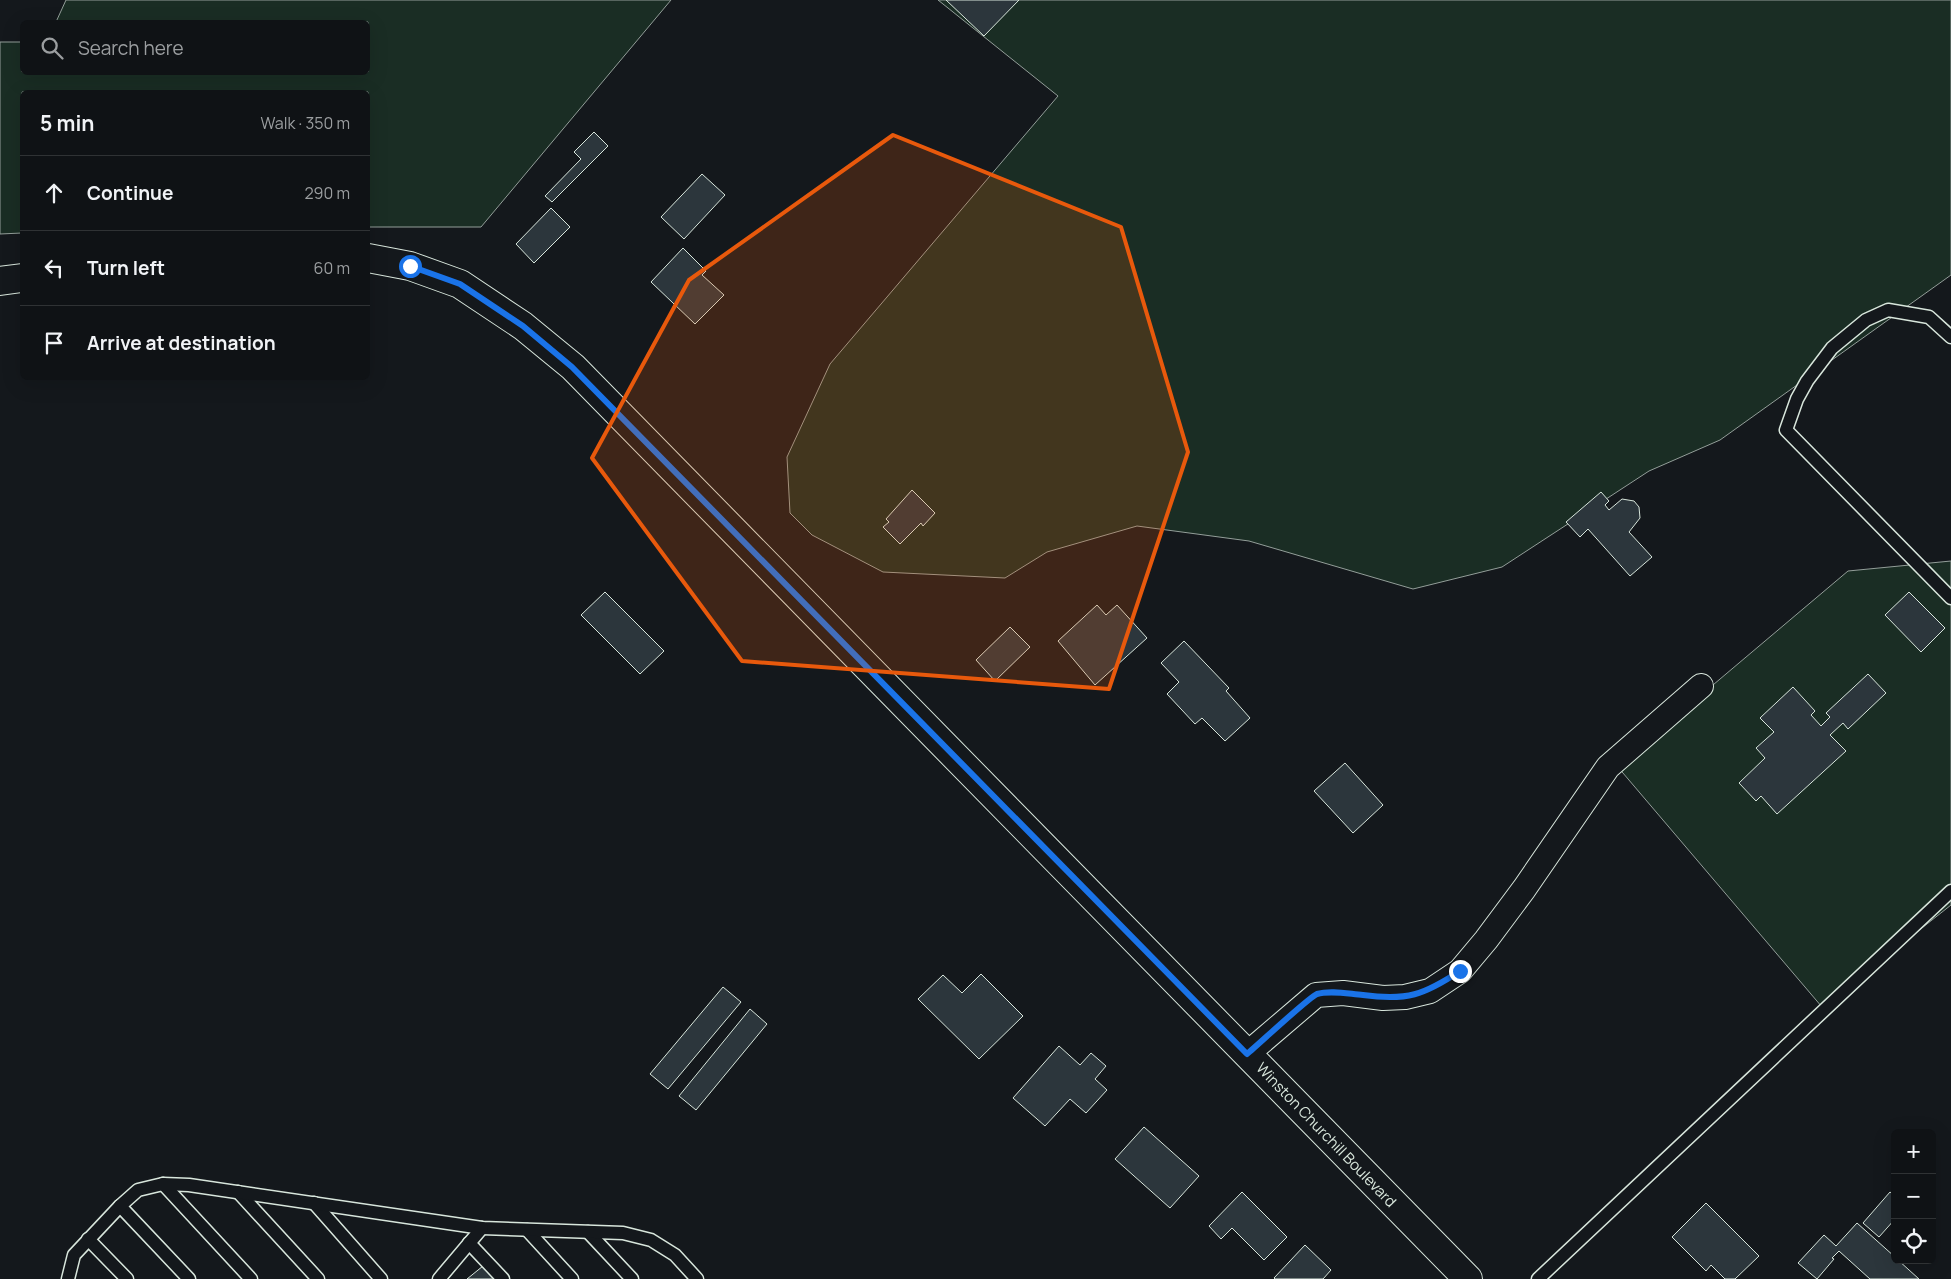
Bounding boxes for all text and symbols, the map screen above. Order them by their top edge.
search box [20,20,370,75]
icon: search [38,34,66,62]
text: Search here [78,35,184,61]
text: 5 min [40,109,94,137]
text: Walk · 350 m [261,112,350,134]
icon: ahead [40,179,68,207]
text: Continue [87,180,173,206]
text: 290 m [304,182,350,204]
icon: left [40,254,68,282]
text: Turn left [87,255,165,281]
route start [399,255,422,278]
text: 60 m [314,257,350,279]
icon: arrive [40,329,68,357]
text: Arrive at destination [87,330,276,356]
route end [1449,960,1472,983]
street label: Winston Churchill Boulevard [1252,1058,1401,1212]
map controls [1891,1129,1936,1264]
button: + [1891,1129,1936,1174]
button: − [1891,1174,1936,1219]
button: locate [1891,1219,1936,1264]

